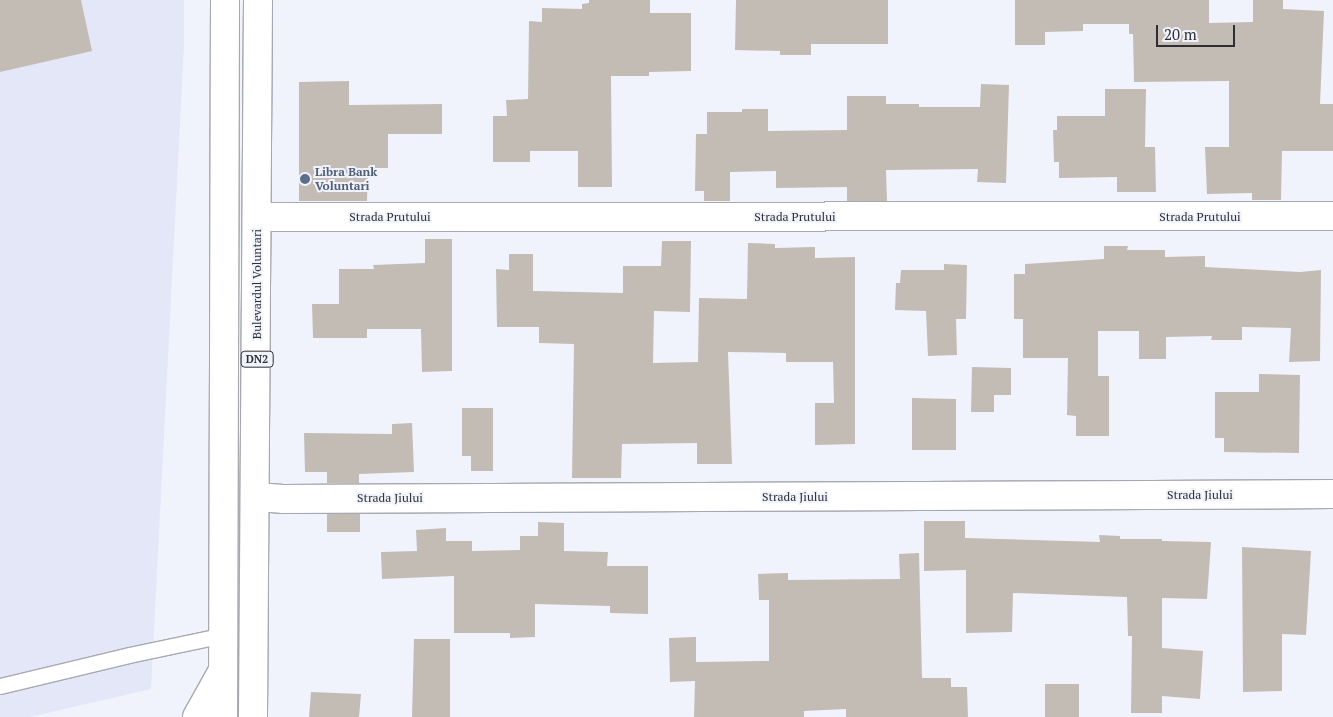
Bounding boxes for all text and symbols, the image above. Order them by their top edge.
scale bar [1158,15,1237,47]
text: 20 m [1164,24,1197,44]
place label: Libra Bank Voluntari [315,165,377,193]
marker: Libra Bank Voluntari [299,173,311,185]
street label: Strada Prutului [349,210,431,224]
street label: Strada Prutului [754,210,836,224]
street label: Strada Prutului [1159,210,1241,224]
street label: Bulevardul Voluntari [250,229,264,339]
road number: DN2 [240,350,274,368]
street label: Strada Jiului [1167,488,1233,502]
street label: Strada Jiului [762,490,828,504]
street label: Strada Jiului [357,491,423,505]

